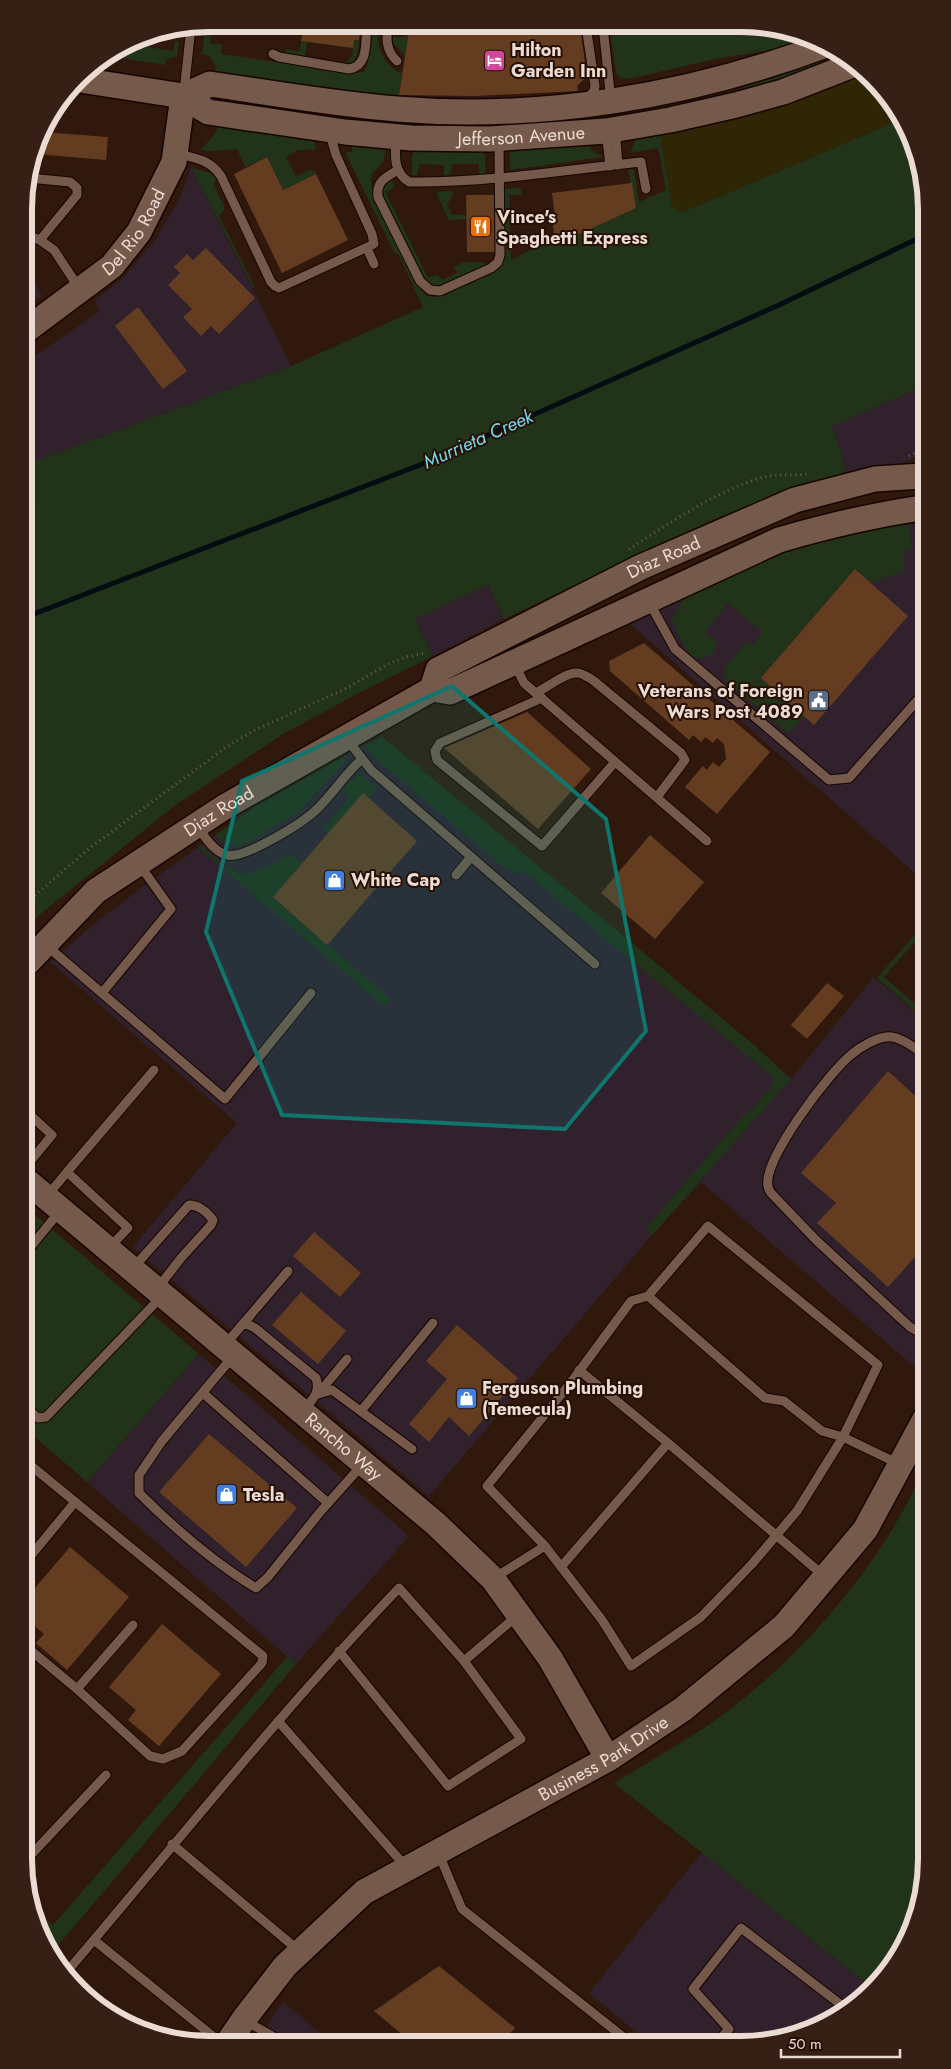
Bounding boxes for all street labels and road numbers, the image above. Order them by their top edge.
street label: Jefferson Avenue [455,119,586,152]
street label: Del Rio Road [97,184,172,282]
street label: Diaz Road [622,530,704,585]
street label: Diaz Road [179,780,259,843]
street label: Rancho Way [299,1406,388,1487]
street label: Business Park Drive [534,1709,674,1808]

